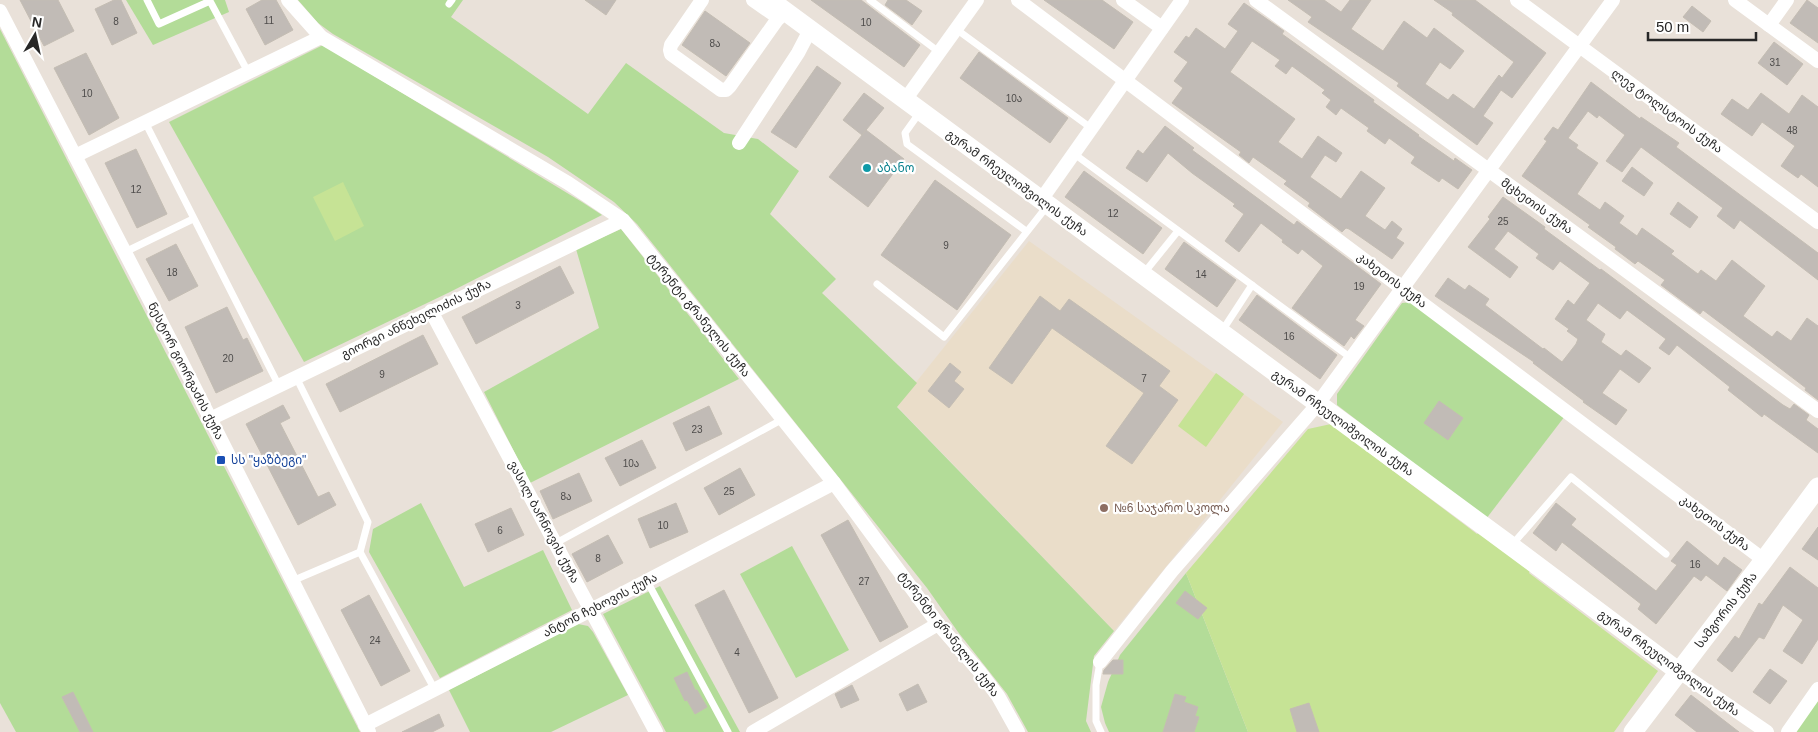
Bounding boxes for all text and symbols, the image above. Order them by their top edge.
north arrow [10,10,60,60]
scale bar [1648,10,1756,42]
text: N [31,13,43,31]
house number: 11 [264,15,275,26]
house number: 8 [113,16,119,27]
house number: 10 [860,17,872,28]
text: 50 m [1656,18,1689,35]
house number: 8ა [709,38,721,49]
house number: 31 [1769,57,1781,68]
street label: ლევ ტოლსტოის ქუჩა [1608,66,1725,157]
house number: 10 [81,88,93,99]
house number: 10ა [1006,93,1022,104]
house number: 48 [1786,125,1798,136]
street label: გურამ რჩეულიშვილის ქუჩა [943,127,1091,240]
place label: აბანო [877,161,914,175]
marker: აბანო [861,162,873,174]
street label: მცხეთის ქუჩა [1498,175,1576,237]
house number: 12 [130,184,142,195]
house number: 12 [1107,208,1119,219]
house number: 25 [1497,216,1509,227]
house number: 9 [943,240,949,251]
street label: კახეთის ქუჩა [1354,249,1430,311]
street label: ტერენტი გრანელის ქუჩა [644,250,753,380]
house number: 18 [166,267,178,278]
house number: 14 [1195,269,1207,280]
street label: გიორგი ანწეხელიძის ქუჩა [339,277,494,362]
house number: 19 [1353,281,1365,292]
street label: ნესტორ გიორგაძის ქუჩა [145,300,227,442]
house number: 3 [515,300,521,311]
house number: 16 [1283,331,1295,342]
house number: 20 [222,353,234,364]
street label: გურამ რჩეულიშვილის ქუჩა [1269,367,1417,480]
house number: 9 [379,369,385,380]
house number: 7 [1141,373,1147,384]
house number: 23 [691,424,703,435]
place label: სს "ყაზბეგი" [231,453,306,467]
marker: სს "ყაზბეგი" [215,454,227,466]
street label: ვასილ ბარნოვის ქუჩა [505,458,582,586]
house number: 10ა [623,458,639,469]
house number: 25 [723,486,735,497]
house number: 8ა [560,491,572,502]
street label: კახეთის ქუჩა [1677,492,1753,554]
place label: №6 საჯარო სკოლა [1114,501,1230,516]
marker: №6 საჯარო სკოლა [1098,502,1110,514]
house number: 10 [657,520,669,531]
house number: 6 [497,525,503,536]
house number: 8 [595,553,601,564]
house number: 16 [1689,559,1701,570]
street label: ტერენტი გრანელის ქუჩა [895,568,1002,700]
street label: სამგორის ქუჩა [1692,569,1760,651]
street label: ანტონ ჩეხოვის ქუჩა [540,570,660,640]
house number: 27 [858,576,870,587]
street label: გურამ რჩეულიშვილის ქუჩა [1595,607,1743,720]
house number: 24 [369,635,381,646]
house number: 4 [734,647,740,658]

